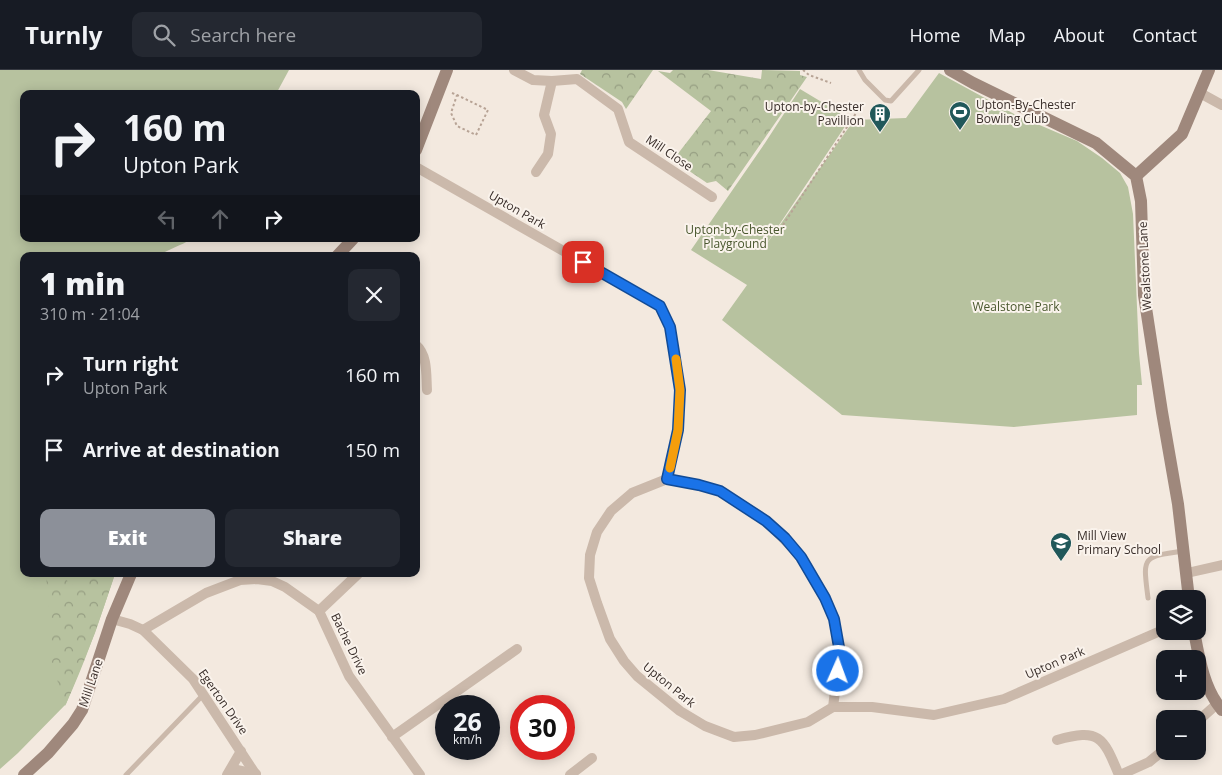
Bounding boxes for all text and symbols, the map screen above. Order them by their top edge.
search box [132,12,482,57]
text: Turnly [25,18,102,51]
icon: search [150,21,178,49]
text: Search here [190,22,296,48]
text: Home [910,23,960,47]
text: Map [988,23,1026,47]
text: About [1054,23,1104,47]
text: Contact [1132,23,1197,47]
place label: Upton-By-Chester Bowling Club [976,96,1076,127]
place label: Upton-by-Chester Pavillion [765,98,864,129]
sports icon: Upton-By-Chester Bowling Club [948,100,972,131]
building icon: Upton-by-Chester Pavillion [868,102,892,133]
text: 160 m [123,104,227,151]
icon: right [40,110,105,175]
street label: Mill Close [642,131,696,175]
text: Upton Park [123,149,239,179]
street label: Upton Park [486,186,549,233]
icon: left [153,205,181,233]
icon: ahead [206,205,234,233]
icon: right [259,205,287,233]
park label: Upton-by-Chester Playground [685,221,785,252]
street label: Wealstone Lane [1134,221,1155,311]
pin [562,241,604,283]
icon: arrive [569,248,597,276]
text: 1 min [40,263,125,304]
button: close [348,269,400,321]
park label: Wealstone Park [972,298,1060,315]
text: 310 m · 21:04 [40,303,140,325]
text: Turn right [83,351,178,377]
icon: right [40,361,68,389]
text: 160 m [345,362,400,388]
text: Upton Park [83,377,167,399]
icon: arrive [40,436,68,464]
text: Arrive at destination [83,437,280,463]
text: 150 m [345,437,400,463]
button: Exit [40,509,215,567]
button: Share [225,509,400,567]
place label: Mill View Primary School [1077,527,1161,558]
school or university icon: Mill View Primary School [1049,531,1073,562]
map controls [1156,590,1206,760]
button: layers [1156,590,1206,640]
street label: Bache Drive [327,610,372,678]
street label: Upton Park [1022,642,1088,683]
position arrow [811,644,863,696]
button: + [1156,650,1206,700]
street label: Mill Lane [74,656,107,709]
street label: Upton Park [639,658,700,712]
street label: Egerton Drive [195,666,252,738]
speed limit sign: 30 [510,695,575,760]
text: 26 [453,704,482,738]
button: − [1156,710,1206,760]
text: km/h [453,731,482,748]

